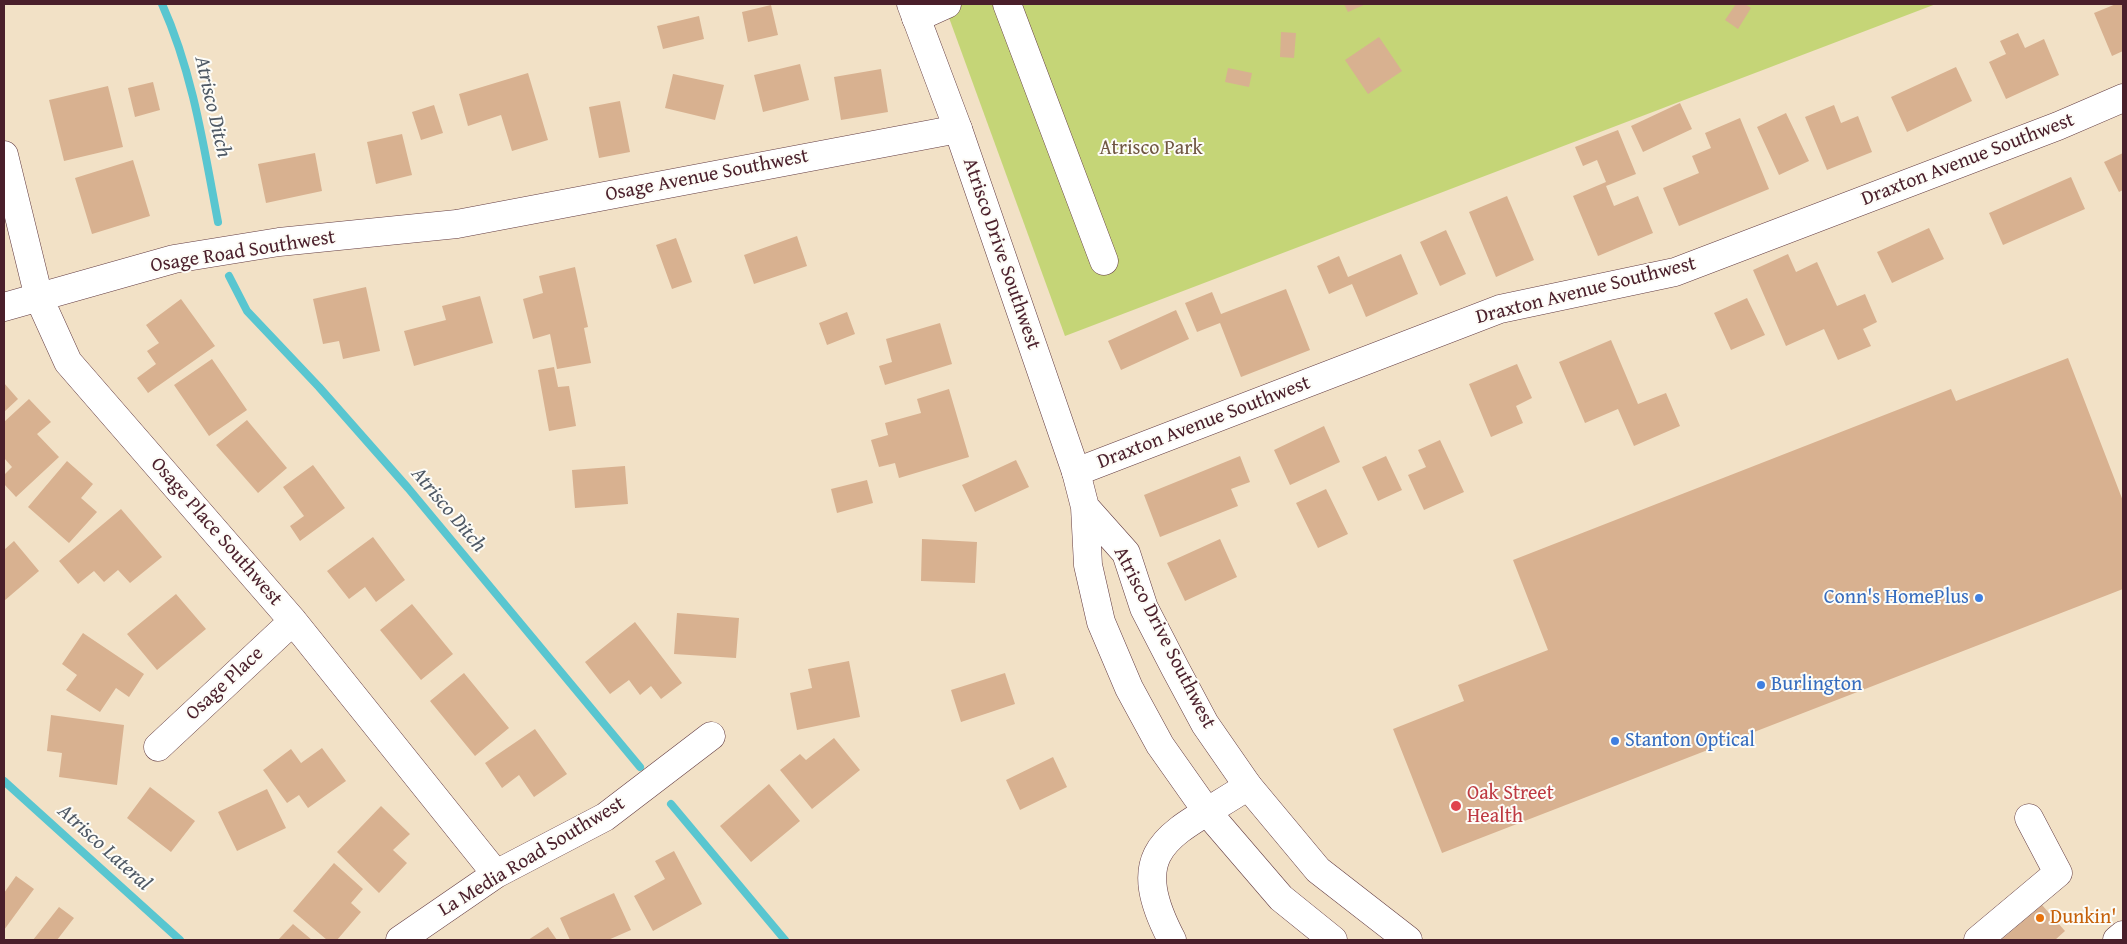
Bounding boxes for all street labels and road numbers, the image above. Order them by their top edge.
street label: Draxton Avenue Southwest [1858,108,2078,212]
street label: Osage Avenue Southwest [603,145,811,207]
street label: Atrisco Drive Southwest [957,155,1045,353]
street label: Osage Road Southwest [149,226,337,278]
street label: Draxton Avenue Southwest [1474,252,1698,330]
street label: Draxton Avenue Southwest [1094,371,1314,475]
street label: Osage Place Southwest [145,453,287,611]
street label: Atrisco Drive Southwest [1108,543,1220,733]
street label: Osage Place [181,642,269,726]
street label: La Media Road Southwest [435,792,629,922]

